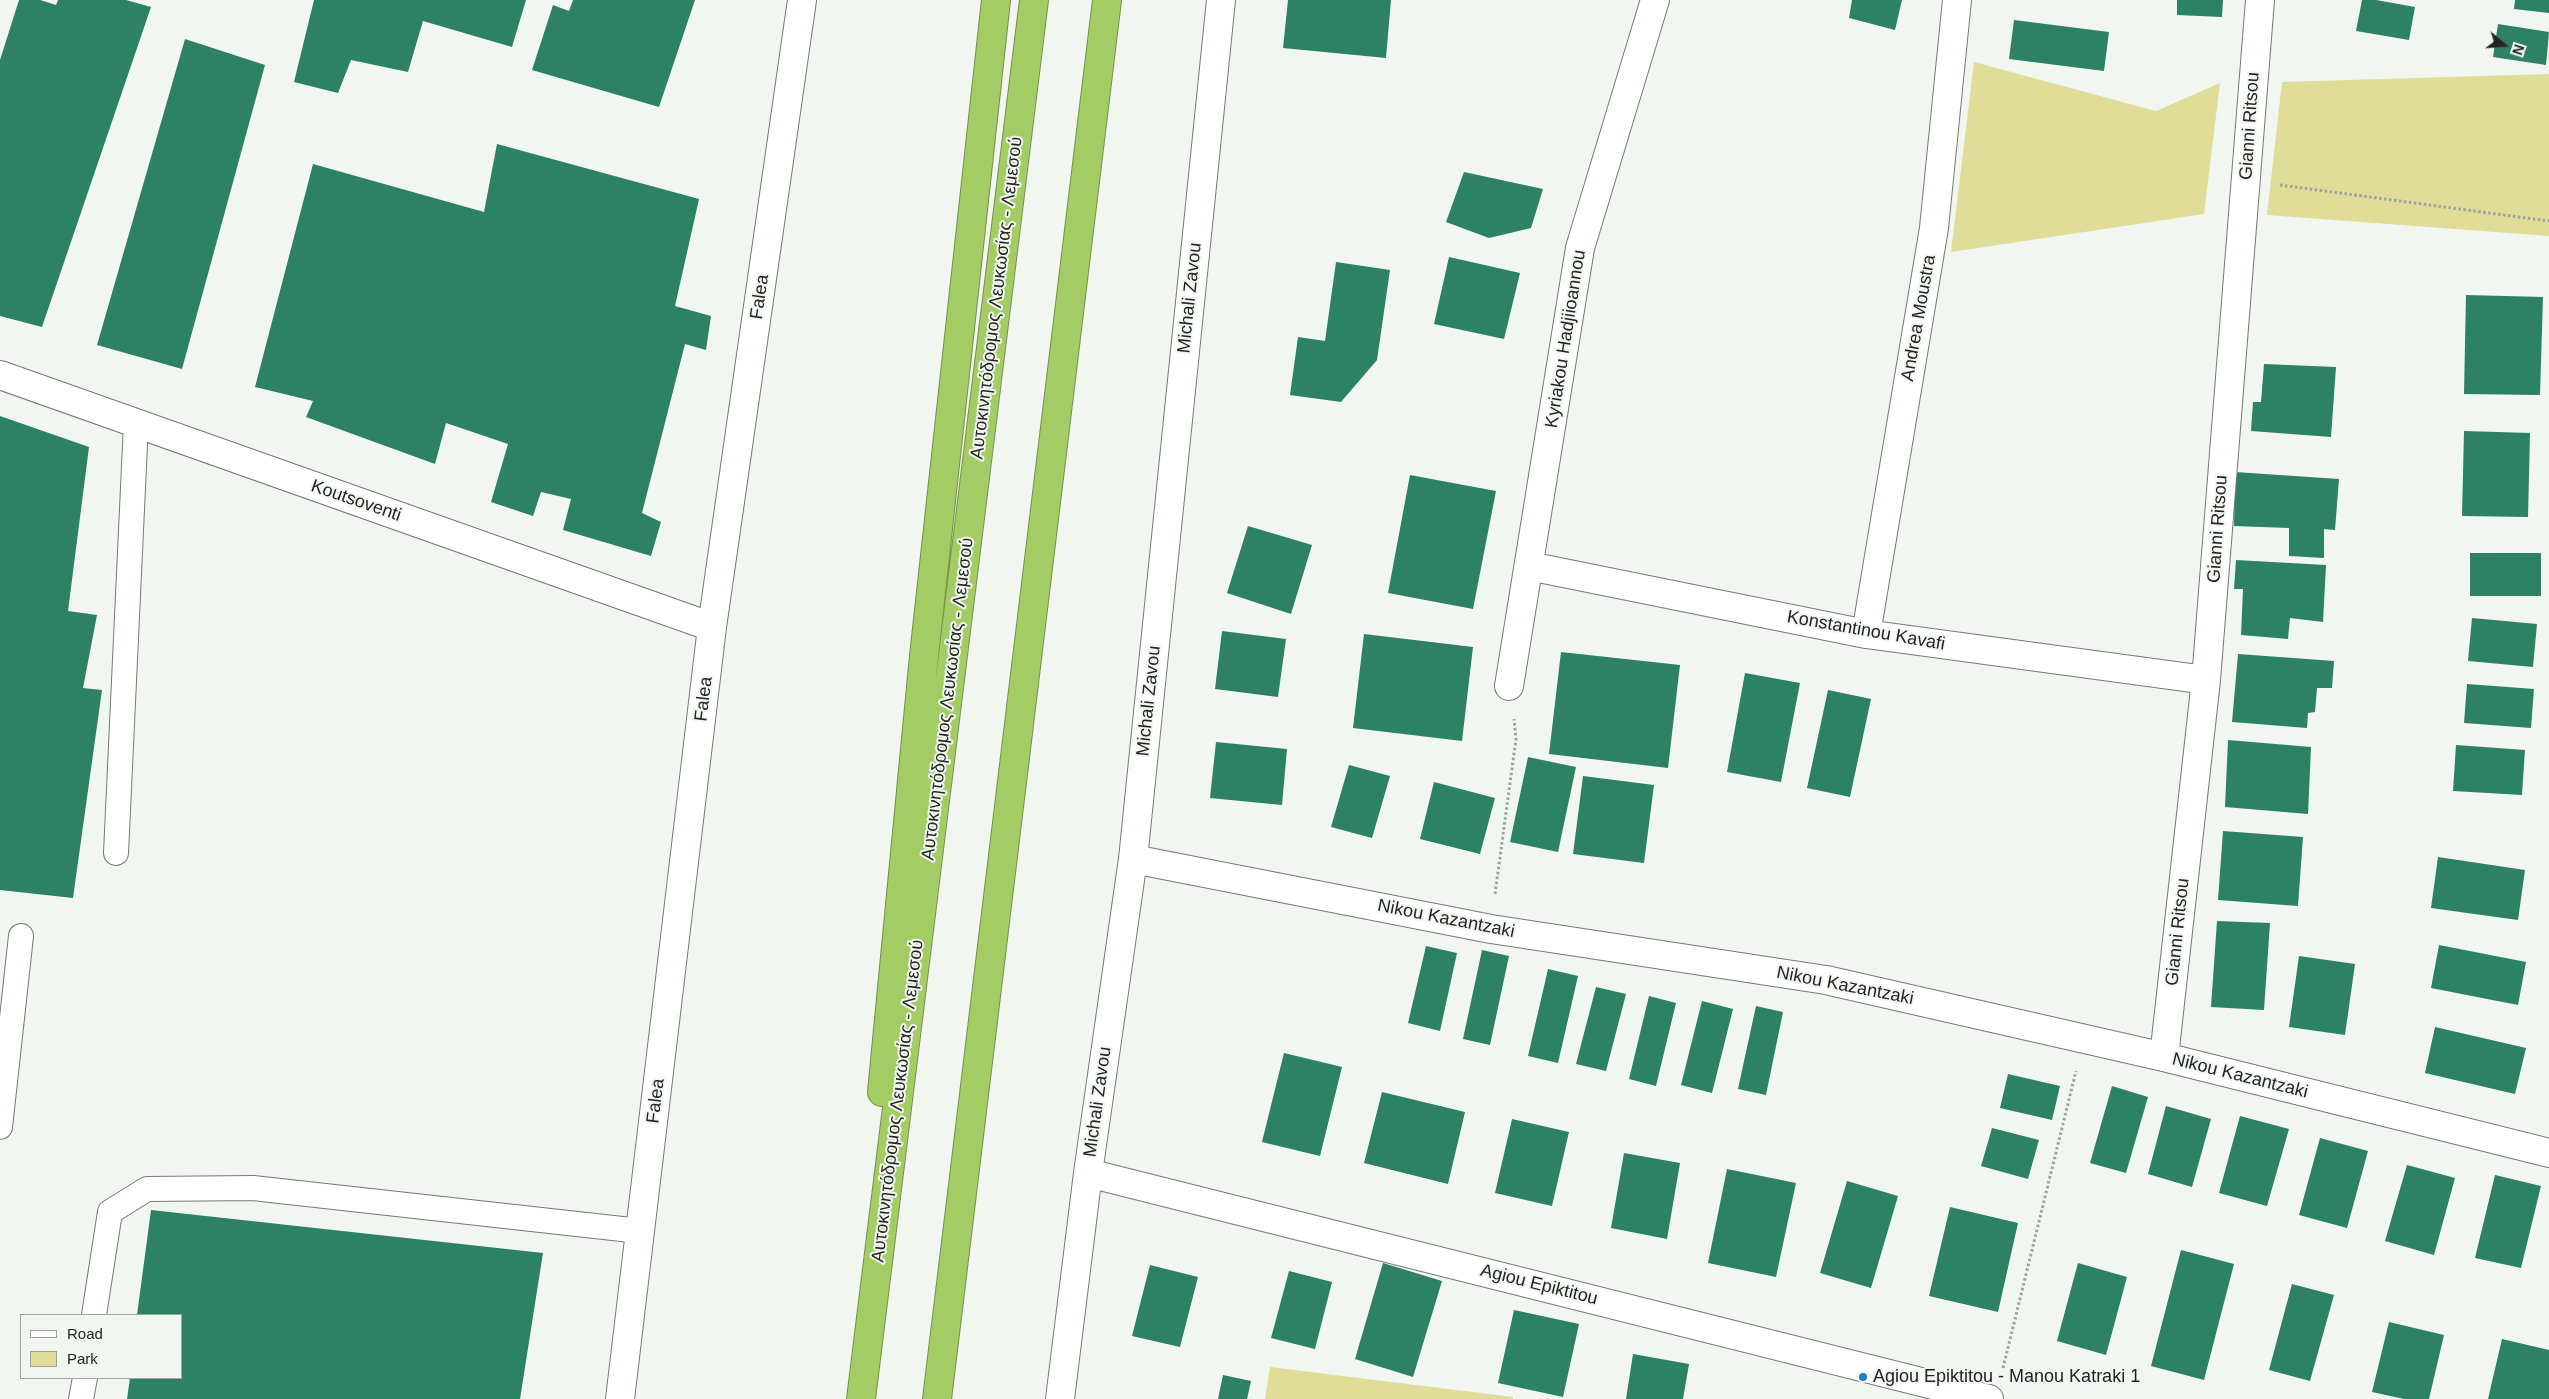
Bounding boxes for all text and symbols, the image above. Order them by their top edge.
north arrow [2479,20,2529,70]
text: N [2509,42,2527,57]
street label: Gianni Ritsou [2235,71,2265,181]
street label: Αυτοκινητόδρομος Λευκωσίας - Λεμεσού [967,136,1027,460]
street label: Michali Zavou [1173,242,1207,354]
street label: Kyriakou Hadjiioannou [1541,248,1591,430]
street label: Andrea Moustra [1897,253,1941,383]
street label: Falea [746,273,774,321]
street label: Gianni Ritsou [2203,474,2233,584]
street label: Koutsoventi [308,475,404,527]
street label: Αυτοκινητόδρομος Λευκωσίας - Λεμεσού [918,537,978,861]
street label: Konstantinou Kavafi [1785,606,1947,656]
street label: Michali Zavou [1132,645,1166,757]
street label: Falea [691,675,717,723]
street label: Gianni Ritsou [2162,877,2194,987]
street label: Nikou Kazantzaki [1376,895,1516,943]
street label: Αυτοκινητόδρομος Λευκωσίας - Λεμεσού [868,939,928,1263]
street label: Nikou Kazantzaki [1775,962,1915,1010]
street label: Michali Zavou [1080,1046,1116,1158]
street label: Nikou Kazantzaki [2170,1049,2310,1103]
street label: Falea [643,1077,669,1125]
street label: Agiou Epiktitou [1478,1260,1600,1310]
legend [20,1314,182,1379]
text: Road [67,1325,103,1342]
text: Park [67,1350,98,1367]
place label: Agiou Epiktitou - Manou Katraki 1 [1873,1366,2140,1388]
marker: Agiou Epiktitou - Manou Katraki 1 [1857,1371,1869,1383]

